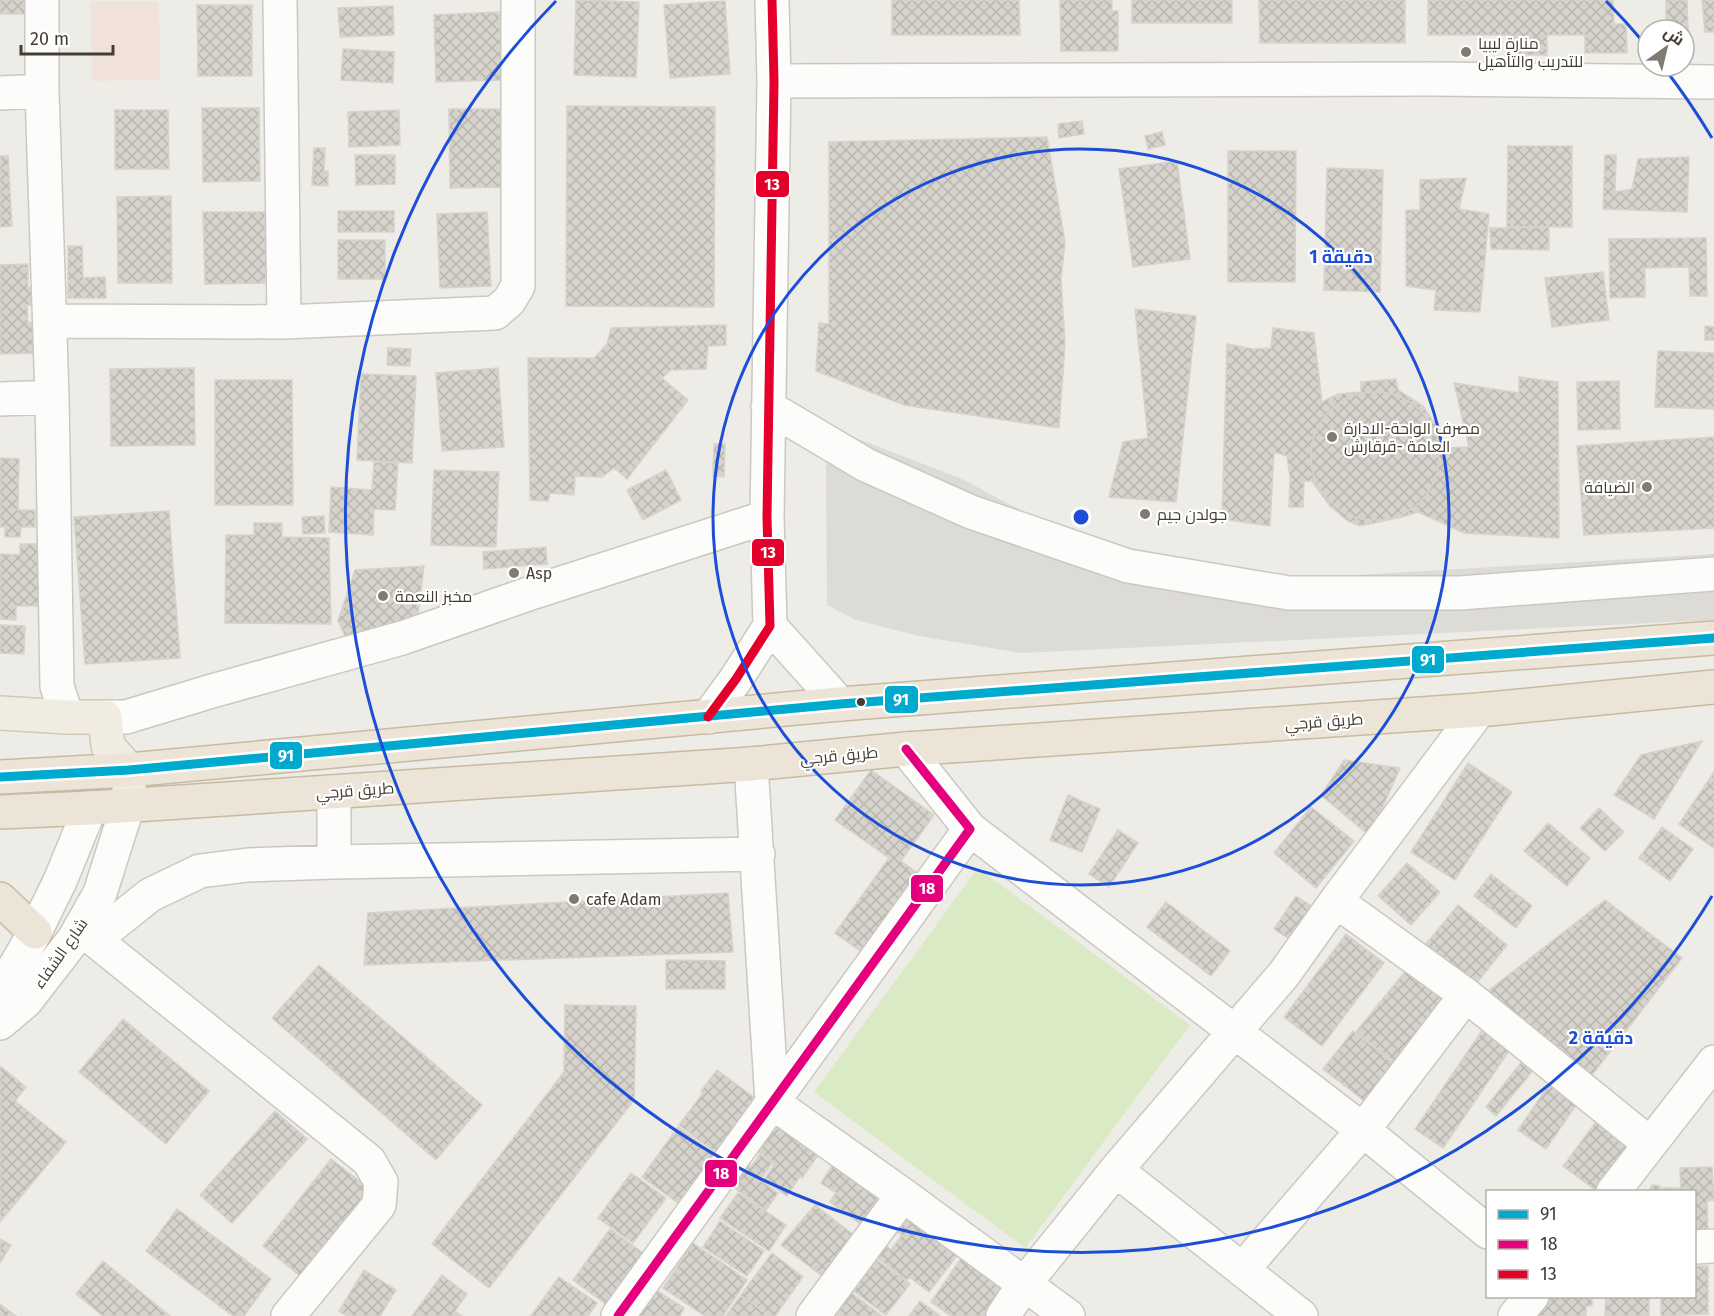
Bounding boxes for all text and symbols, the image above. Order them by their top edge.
scale bar [21,18,112,56]
north arrow [1636,18,1696,78]
text: ش [1660,22,1688,50]
text: 20 m [30,28,69,50]
place label: منارة ليبيا للتدريب والتأهيل [1478,34,1583,72]
marker: منارة ليبيا للتدريب والتأهيل [1459,45,1473,59]
line badge: 13 [755,170,790,198]
text: 13 [764,175,780,194]
text: 1 دقيقة [1309,246,1373,268]
place label: مصرف الواحة-الادارة العامة -قرقارش [1344,419,1480,457]
marker: مصرف الواحة-الادارة العامة -قرقارش [1325,430,1339,444]
place label: الضيافة [1584,478,1635,497]
marker: الضيافة [1640,480,1654,494]
place label: جولدن جيم [1157,505,1227,526]
centre of rings [1071,507,1091,527]
marker: جولدن جيم [1138,507,1152,521]
line badge: 13 [751,538,785,567]
text: 13 [760,543,776,562]
place label: Asp [526,564,552,583]
marker: Asp [507,566,521,580]
place label: مخبز النعمة [395,587,472,606]
marker: مخبز النعمة [376,589,390,603]
line badge: 91 [1411,645,1445,674]
text: 91 [1420,650,1436,669]
line badge: 91 [884,685,919,714]
text: 91 [893,690,909,709]
unlabelled marker [855,696,867,708]
street label: طريق قرجي [1284,709,1364,738]
line badge: 91 [269,741,303,770]
street label: طريق قرجي [799,743,879,772]
text: 91 [278,746,294,765]
street label: طريق قرجي [315,778,395,807]
line badge: 18 [910,874,944,903]
text: 18 [919,879,935,898]
place label: cafe Adam [586,890,662,909]
marker: cafe Adam [567,892,581,906]
street label: شارع الشفاء [29,915,93,993]
text: 2 دقيقة [1569,1027,1633,1049]
line badge: 18 [704,1159,738,1188]
text: 18 [713,1164,729,1183]
legend [1486,1190,1696,1298]
text: 91 [1540,1203,1557,1225]
text: 18 [1540,1233,1558,1255]
text: 13 [1540,1263,1557,1285]

